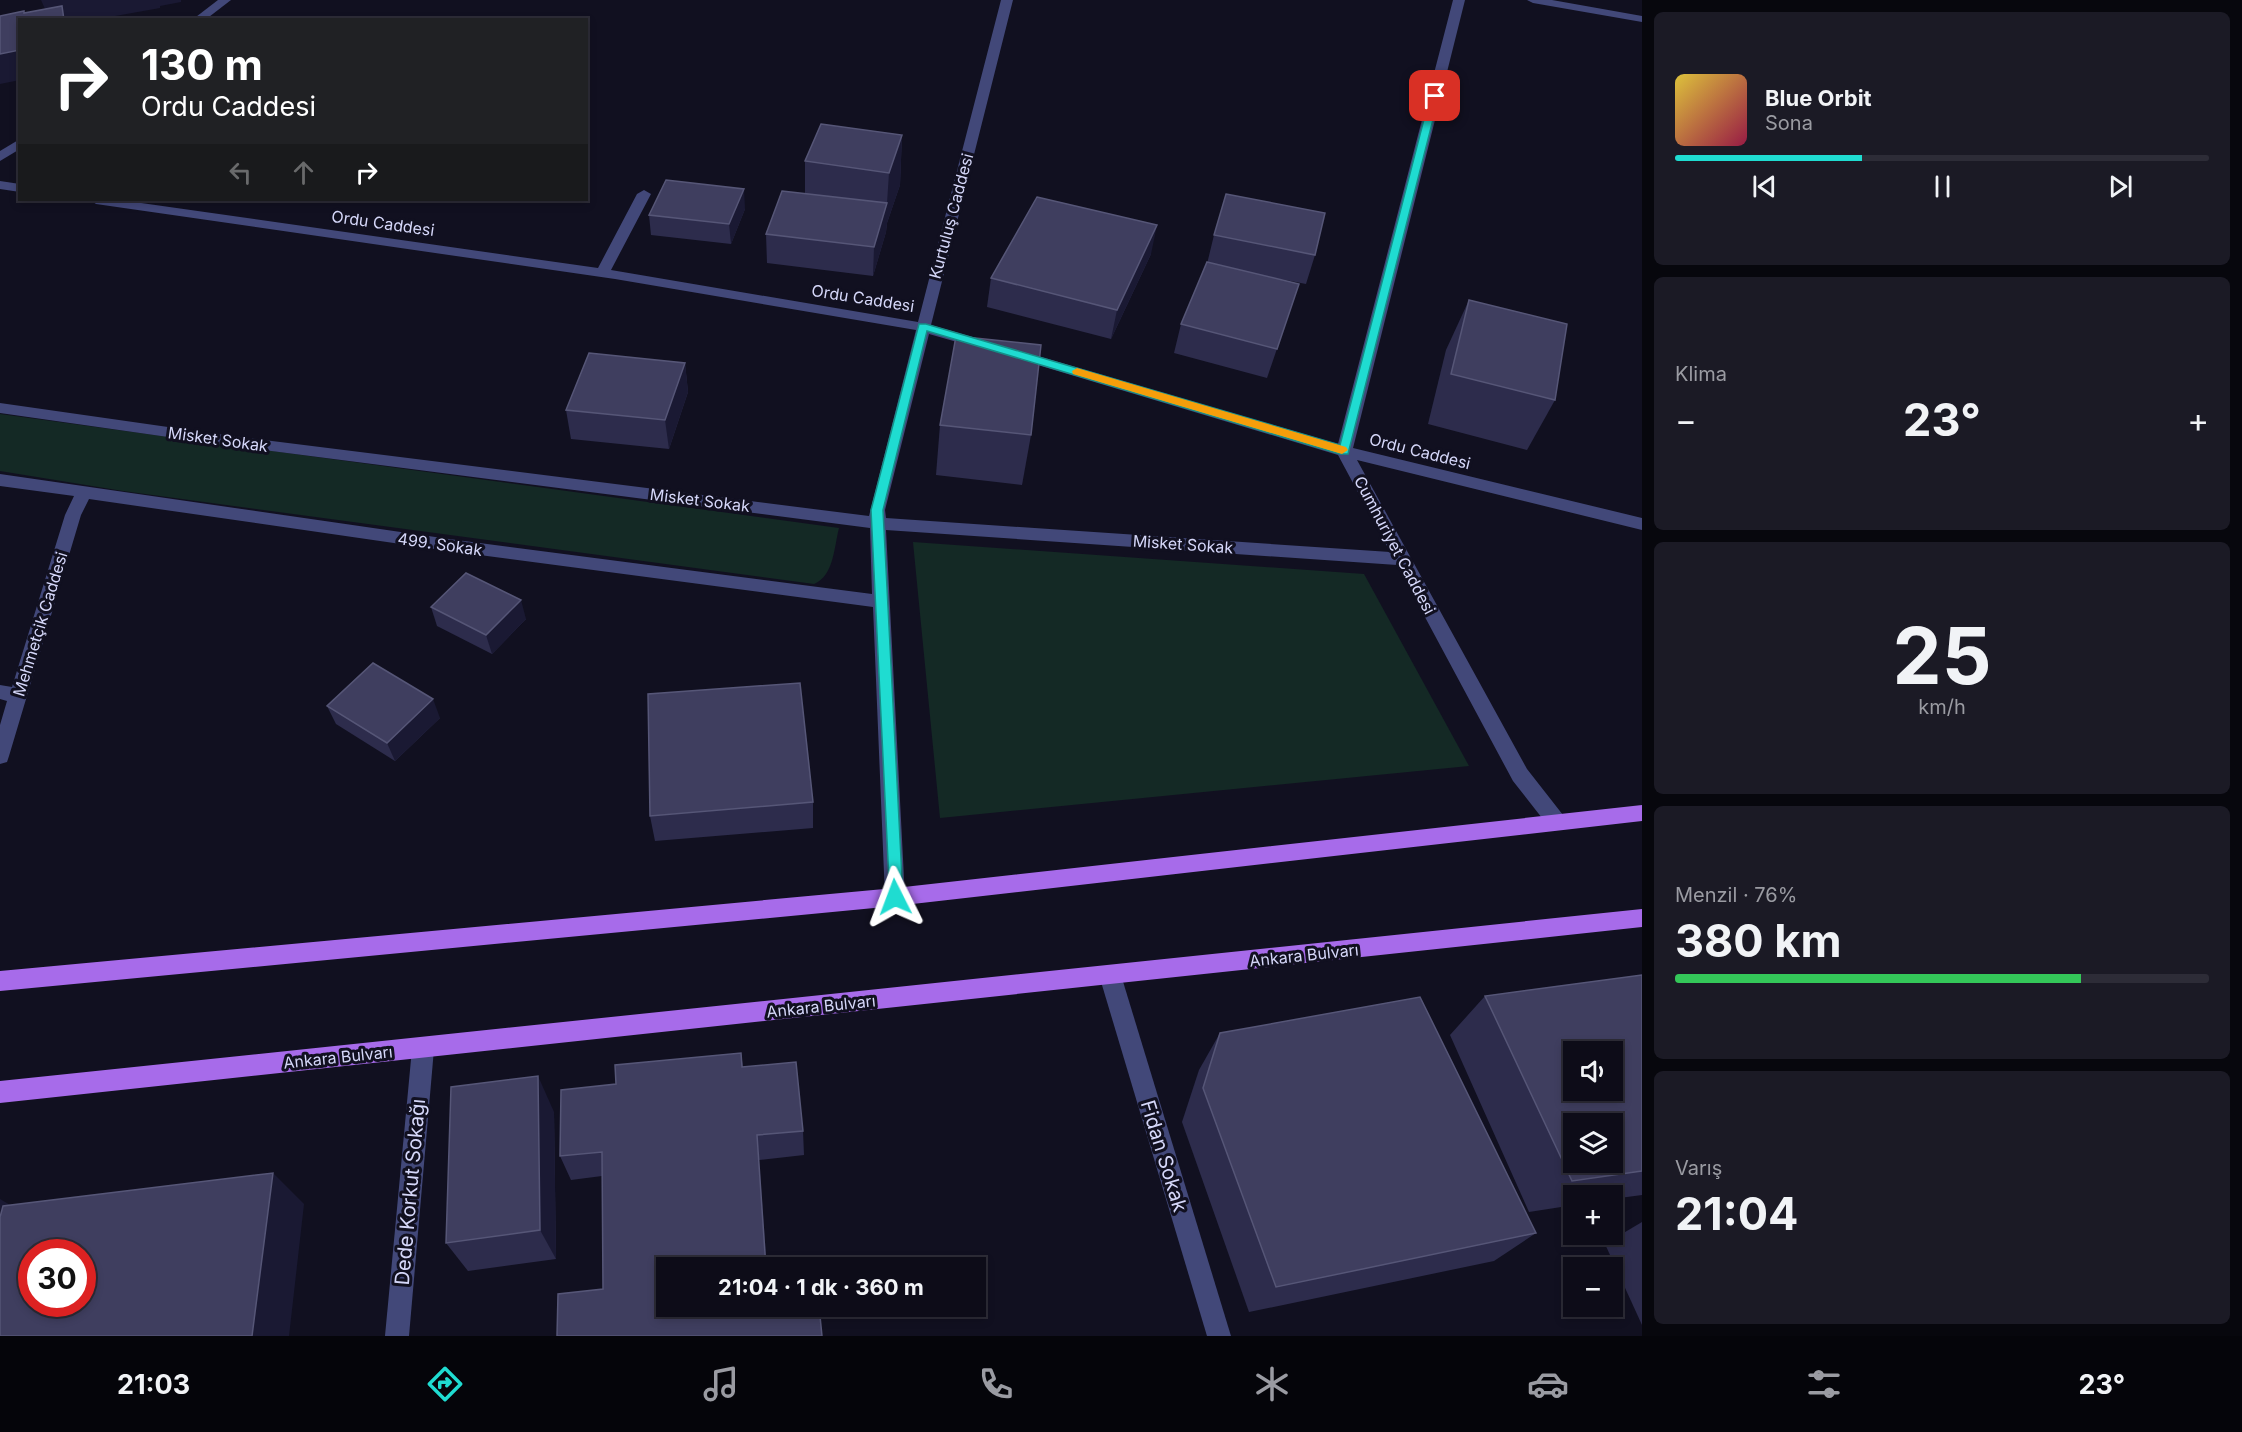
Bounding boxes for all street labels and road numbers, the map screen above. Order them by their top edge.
street label: Kurtuluş Caddesi [925,151,977,281]
street label: Ordu Caddesi [330,206,436,240]
street label: Ordu Caddesi [810,280,916,316]
street label: Misket Sokak [167,422,269,456]
street label: Ordu Caddesi [1367,429,1473,473]
street label: Cumhuriyet Caddesi [1350,472,1440,618]
street label: Misket Sokak [649,484,751,516]
street label: 499. Sokak [396,528,484,560]
street label: Misket Sokak [1132,531,1234,558]
street label: Mehmetçik Caddesi [9,549,71,699]
street label: Ankara Bulvarı [1248,939,1360,971]
street label: Ankara Bulvarı [765,990,877,1022]
street label: Ankara Bulvarı [282,1041,394,1073]
street label: Fidan Sokak [1136,1097,1192,1215]
street label: Dede Korkut Sokağı [390,1098,430,1286]

